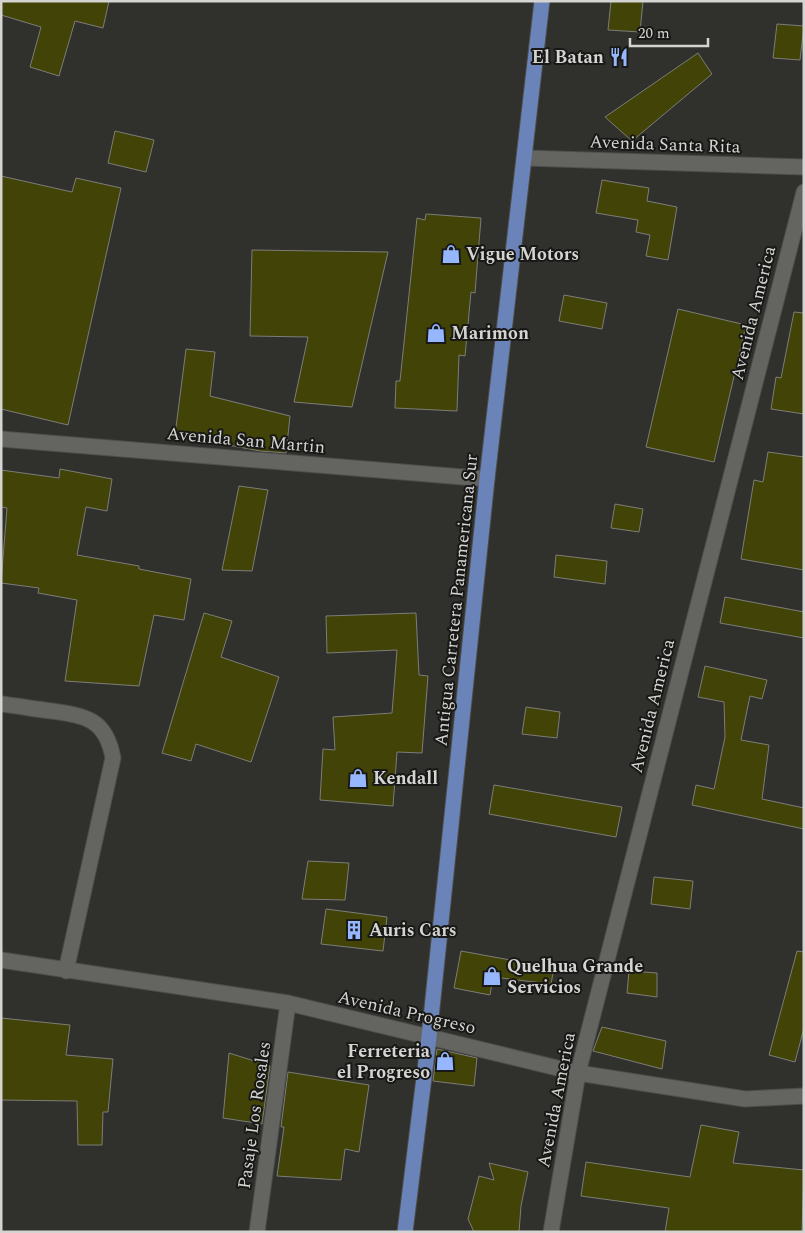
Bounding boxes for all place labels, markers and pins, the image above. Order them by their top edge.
place label: El Batan [532,44,604,71]
restaurant icon: El Batan [608,46,630,68]
place label: Vigue Motors [466,241,579,268]
shop icon: Vigue Motors [440,243,462,265]
place label: Marimon [451,320,529,347]
shop icon: Marimon [425,322,447,344]
place label: Kendall [373,765,438,792]
shop icon: Kendall [347,767,369,789]
place label: Auris Cars [369,917,457,944]
building icon: Auris Cars [343,919,365,941]
place label: Quelhua Grande Servicios [507,953,643,1001]
shop icon: Quelhua Grande Servicios [481,965,503,987]
place label: Ferreteria el Progreso [337,1038,431,1086]
shop icon: Ferreteria el Progreso [434,1050,456,1072]

